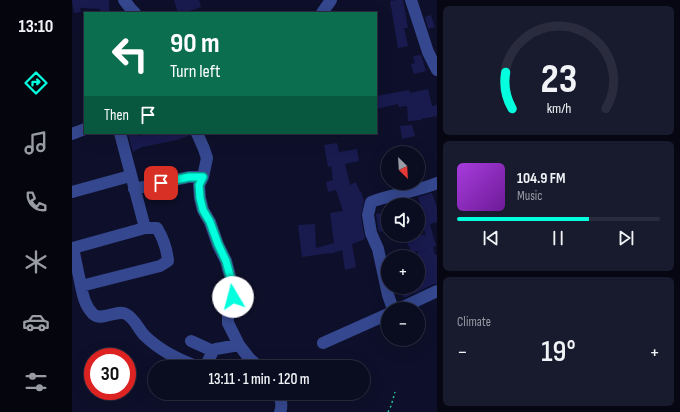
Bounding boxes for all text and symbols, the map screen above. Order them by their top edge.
text: 13:10 [19,16,53,37]
text: 90 m [170,27,220,60]
icon: left [104,28,156,80]
text: 23 [540,54,577,103]
text: Turn left [170,61,221,82]
icon: directions [22,69,50,97]
text: km/h [546,99,571,116]
icon: arrive [137,104,159,126]
text: Then [104,106,129,125]
icon: music [22,129,50,157]
north arrow [381,146,425,190]
map controls [381,146,425,346]
pin [144,166,178,200]
text: 104.9 FM [517,169,565,188]
icon: arrive [150,172,172,194]
icon: phone [22,188,50,216]
text: Music [517,188,542,204]
button: sound [381,198,425,242]
icon: previous [480,227,502,249]
icon: pause [547,227,569,249]
icon: next [615,227,637,249]
icon: climate [22,248,50,276]
button: + [381,250,425,294]
position arrow [212,276,254,318]
button: − [381,302,425,346]
icon: car [22,308,50,336]
text: Climate [457,314,491,330]
text: 19° [541,334,576,370]
text: − [457,339,468,366]
text: + [649,339,660,366]
speed limit sign: 30 [84,348,136,400]
icon: filters [22,368,50,396]
text: 13:11 · 1 min · 120 m [208,370,310,389]

